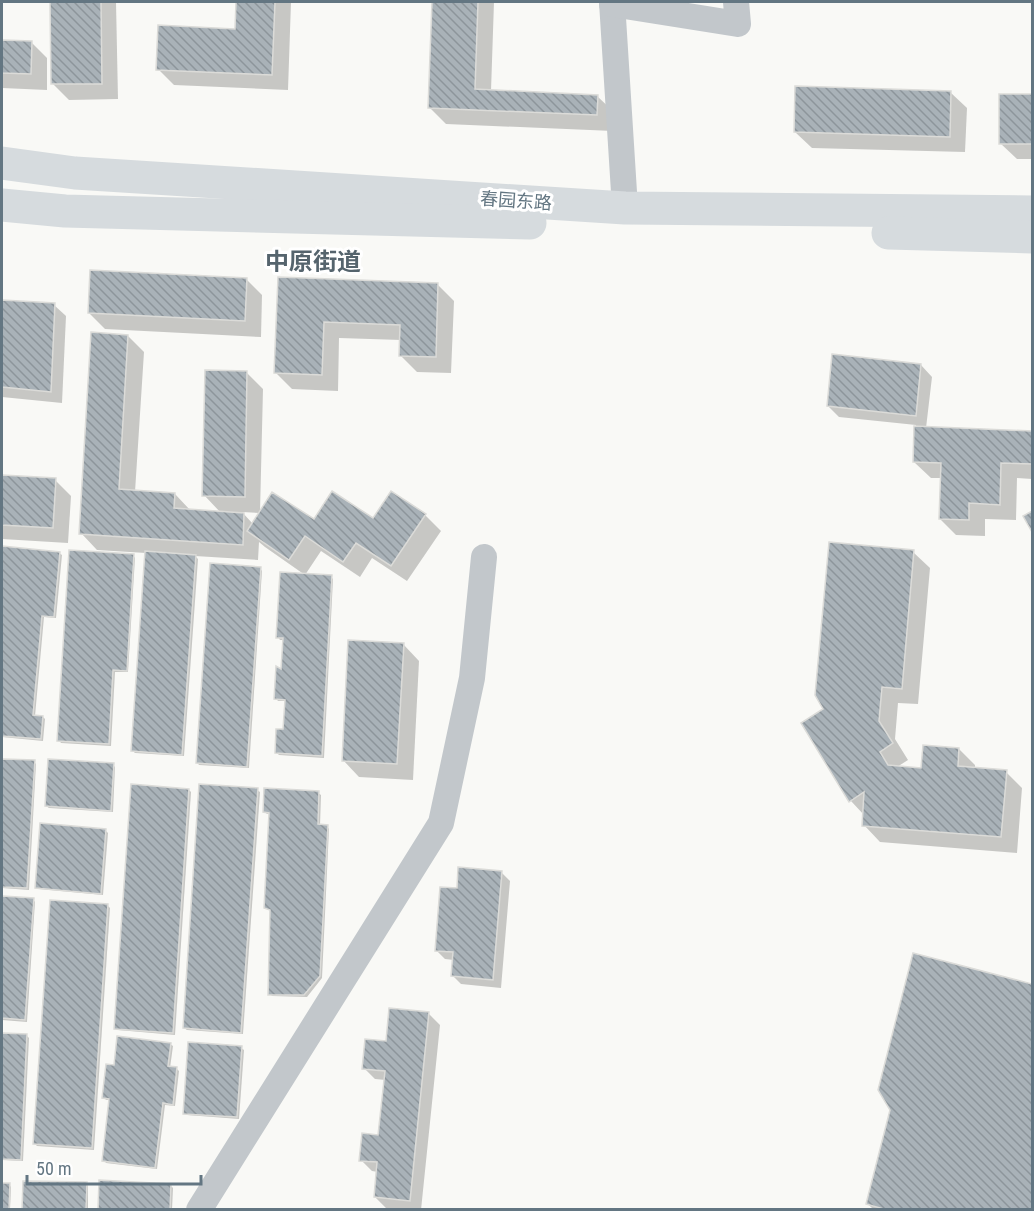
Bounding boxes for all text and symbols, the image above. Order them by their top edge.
street label: 春园东路 [479,188,553,213]
district label: 中原街道 [265,248,361,276]
scale bar [27,1148,201,1186]
text: 50 m [36,1158,71,1179]

